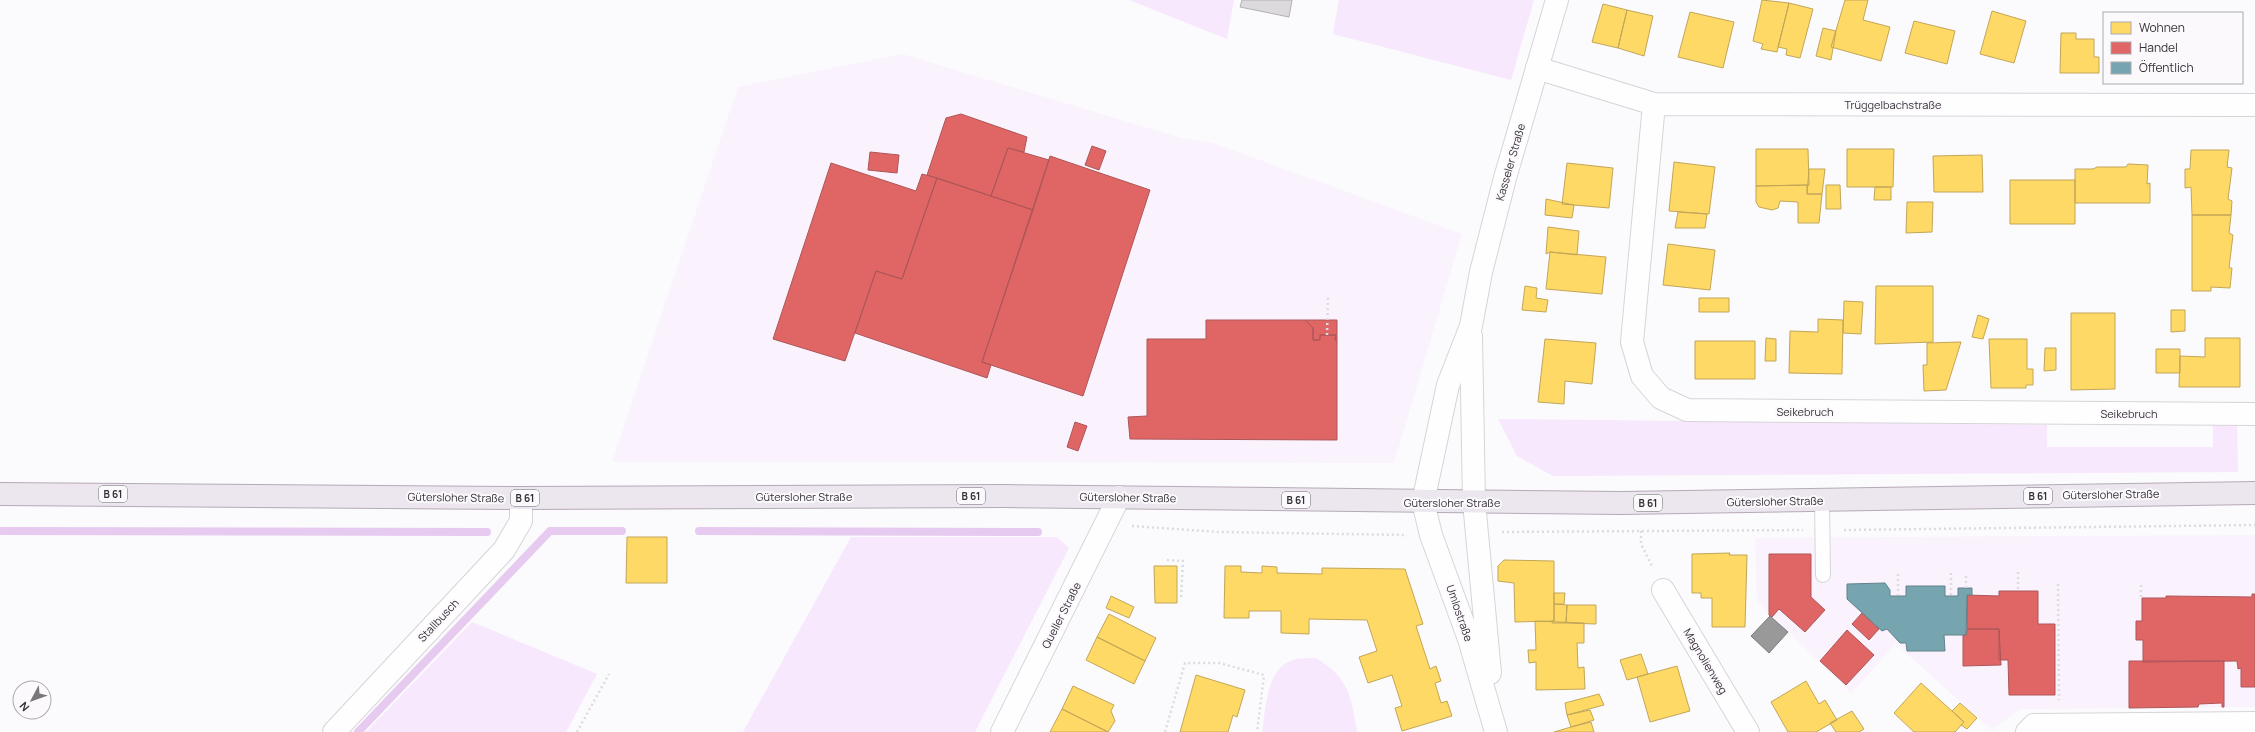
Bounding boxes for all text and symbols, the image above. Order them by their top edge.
legend [2103,12,2243,84]
text: Wohnen [2139,19,2185,36]
text: Handel [2139,39,2178,56]
text: Öffentlich [2139,59,2194,76]
street label: Trüggelbachstraße [1845,97,1942,112]
street label: Kasseler Straße [1492,121,1528,202]
street label: Seikebruch [1776,404,1834,419]
street label: Seikebruch [2100,406,2158,421]
road number: B 61 [99,486,127,502]
street label: Gütersloher Straße [2063,486,2160,502]
road number: B 61 [957,488,985,504]
road number: B 61 [2024,488,2052,504]
street label: Gütersloher Straße [408,489,505,505]
street label: Gütersloher Straße [756,489,853,504]
street label: Gütersloher Straße [1080,489,1177,505]
road number: B 61 [511,490,539,506]
road number: B 61 [1282,492,1310,508]
street label: Gütersloher Straße [1727,493,1824,509]
street label: Gütersloher Straße [1404,495,1501,510]
road number: B 61 [1634,495,1662,511]
street label: Queller Straße [1038,579,1084,651]
street label: Umlostraße [1443,583,1477,644]
street label: Stallbusch [414,595,462,645]
street label: Magnolienweg [1681,625,1731,697]
north arrow [12,680,52,720]
text: N [16,699,32,715]

